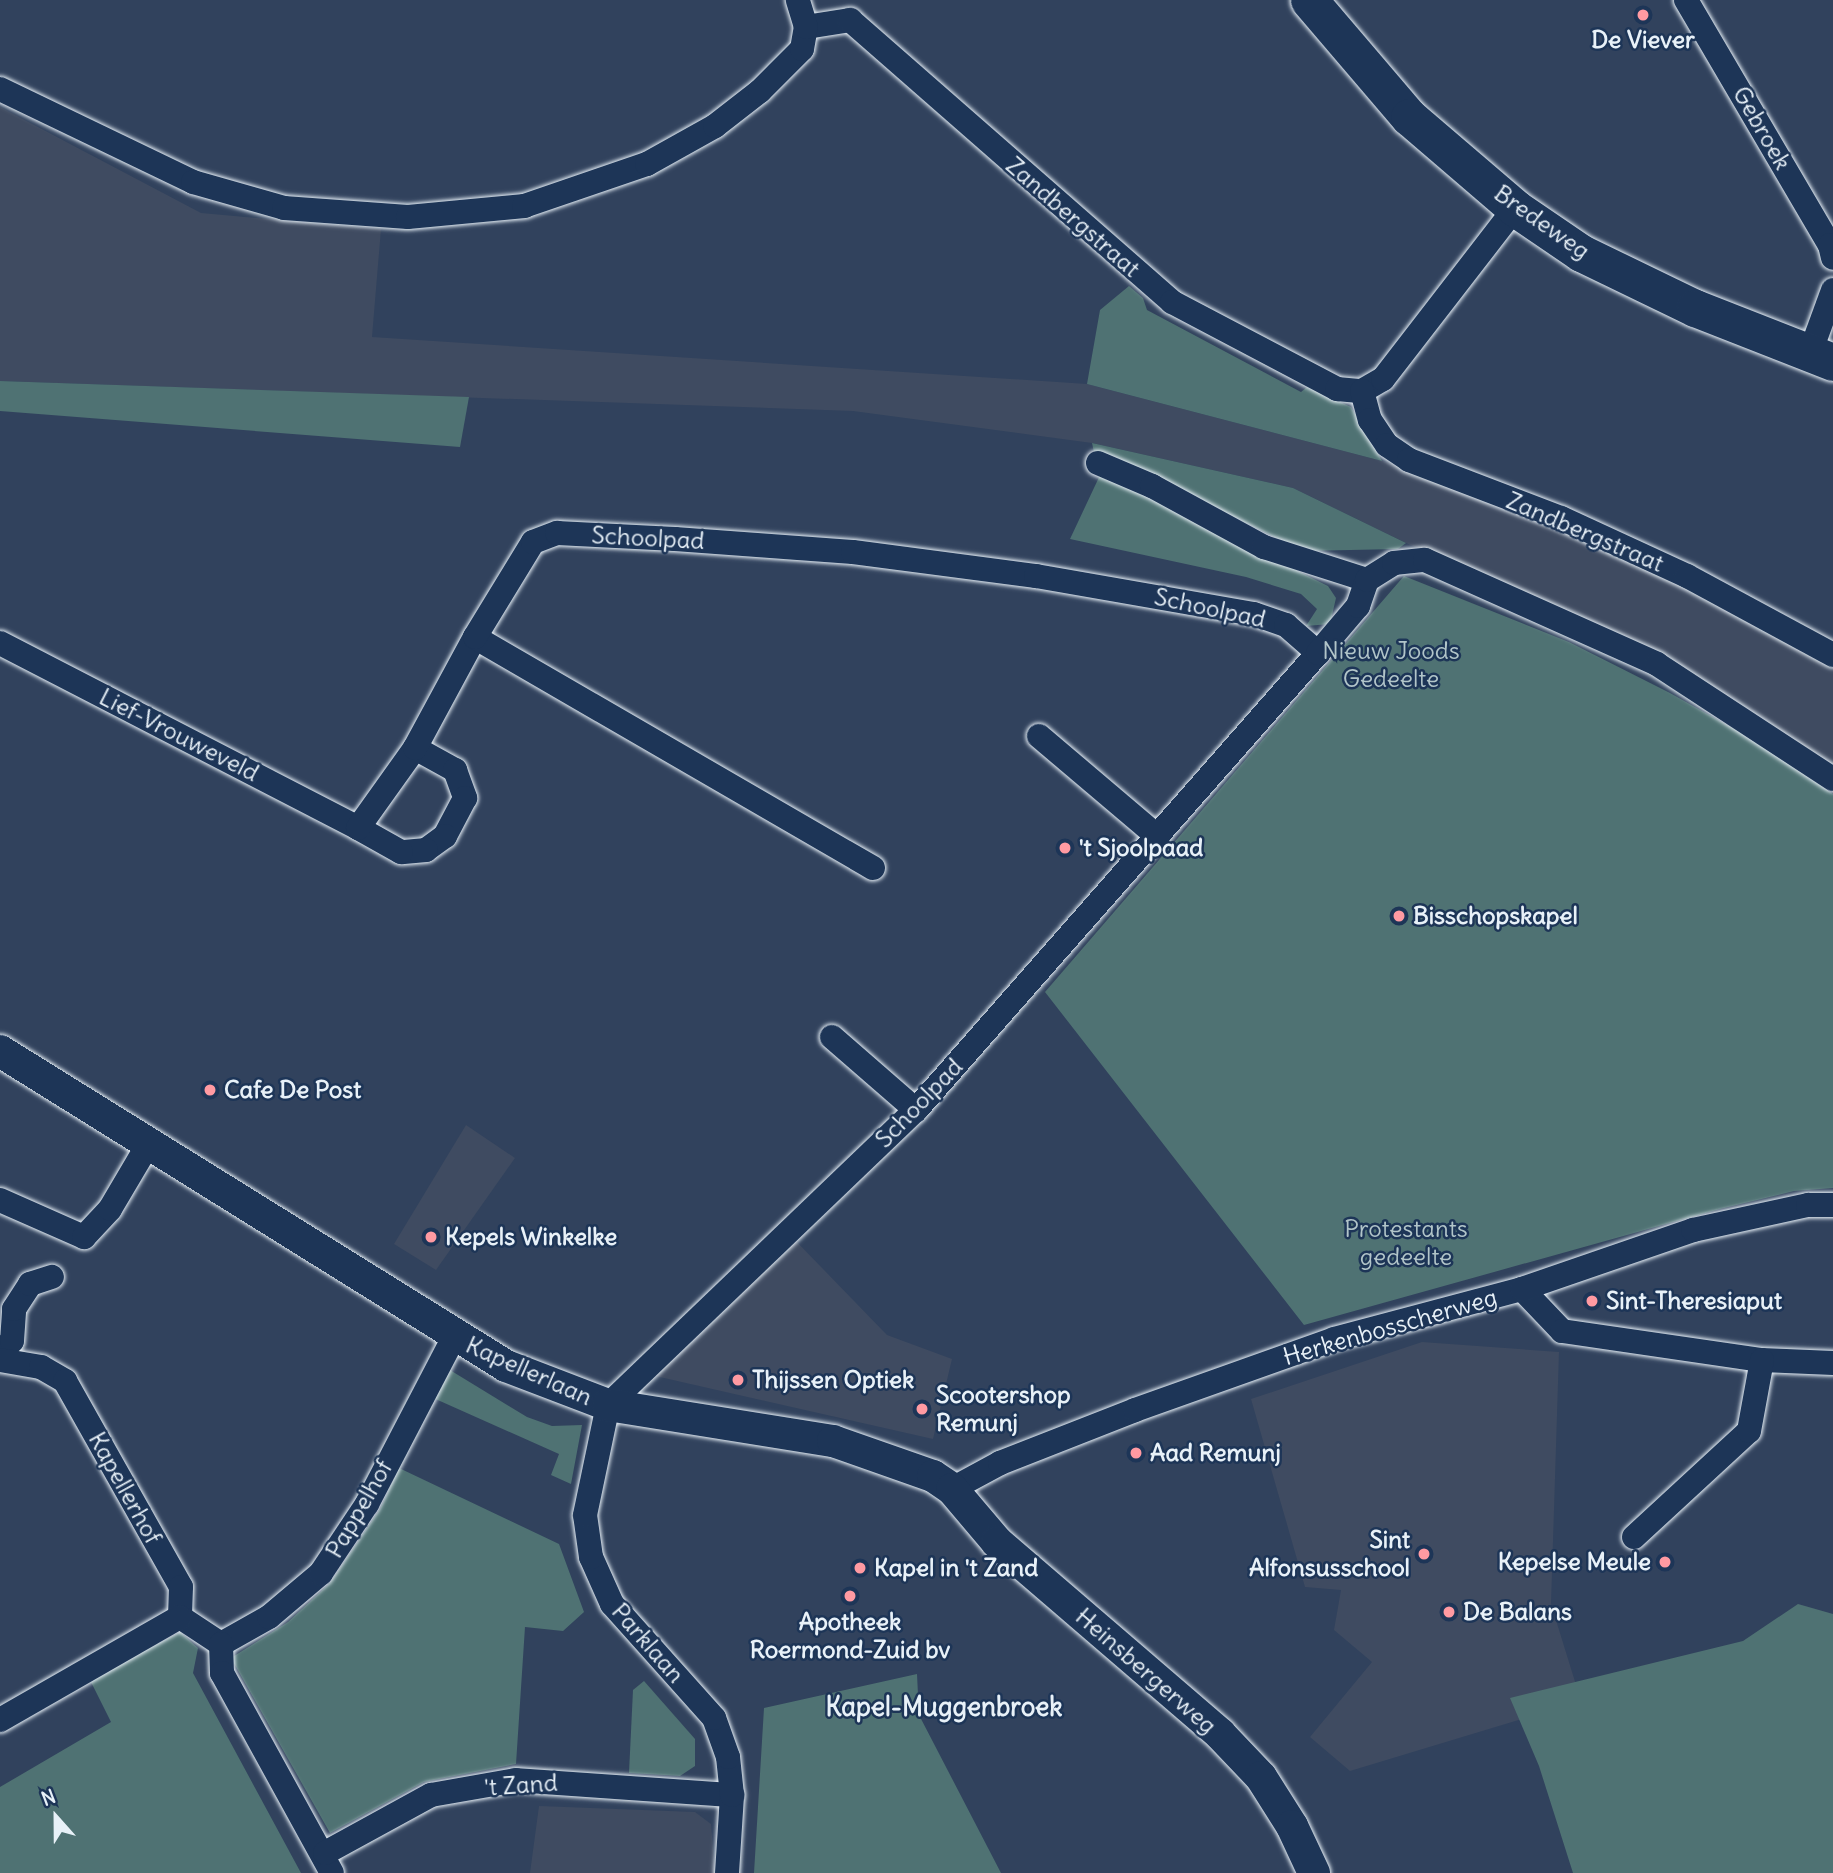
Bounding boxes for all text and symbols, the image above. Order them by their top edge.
marker: De Viever [1635,7,1651,23]
place label: De Viever [1591,26,1695,54]
street label: Gebroek [1727,81,1797,175]
street label: Zandbergstraat [1000,151,1146,283]
street label: Bredeweg [1489,179,1595,265]
street label: Zandbergstraat [1502,486,1668,578]
street label: Schoolpad [591,521,705,555]
street label: Schoolpad [1152,582,1268,634]
park label: Nieuw Joods Gedeelte [1322,637,1460,693]
street label: Lief-Vrouweveld [94,682,264,788]
place label: 't Sjoolpaad [1079,834,1203,862]
marker: 't Sjoolpaad [1057,840,1073,856]
place label: Bisschopskapel [1413,902,1578,930]
marker: Bisschopskapel [1391,908,1407,924]
street label: Schoolpad [869,1052,969,1154]
place label: Cafe De Post [224,1076,361,1104]
marker: Cafe De Post [202,1082,218,1098]
park label: Protestants gedeelte [1344,1215,1468,1271]
place label: Kepels Winkelke [445,1223,617,1251]
marker: Kepels Winkelke [423,1229,439,1245]
street label: Herkenbosscherweg [1280,1283,1500,1371]
place label: Sint-Theresiaput [1606,1287,1782,1315]
marker: Sint-Theresiaput [1584,1293,1600,1309]
street label: Kapellerlaan [461,1330,597,1412]
place label: Thijssen Optiek [752,1366,914,1394]
marker: Thijssen Optiek [730,1372,746,1388]
place label: Scootershop Remunj [936,1381,1071,1437]
marker: Scootershop Remunj [914,1401,930,1417]
street label: Kapellerhof [82,1427,168,1549]
place label: Aad Remunj [1150,1439,1281,1467]
marker: Aad Remunj [1128,1445,1144,1461]
street label: Pappelhof [319,1455,399,1563]
place label: Sint Alfonsusschool [1249,1526,1410,1582]
marker: Sint Alfonsusschool [1416,1546,1432,1562]
place label: Kepelse Meule [1498,1548,1651,1576]
place label: Kapel in 't Zand [874,1554,1038,1582]
marker: Kepelse Meule [1657,1554,1673,1570]
marker: Kapel in 't Zand [852,1560,868,1576]
marker: Apotheek Roermond-Zuid bv [842,1588,858,1604]
street label: Parklaan [606,1597,690,1689]
place label: De Balans [1463,1598,1572,1626]
street label: Heinsbergerweg [1070,1602,1222,1740]
marker: De Balans [1441,1604,1457,1620]
place label: Apotheek Roermond-Zuid bv [750,1608,950,1664]
district label: Kapel-Muggenbroek [825,1691,1063,1723]
street label: 't Zand [483,1768,559,1802]
north arrow [21,1782,91,1852]
text: N [38,1784,59,1811]

